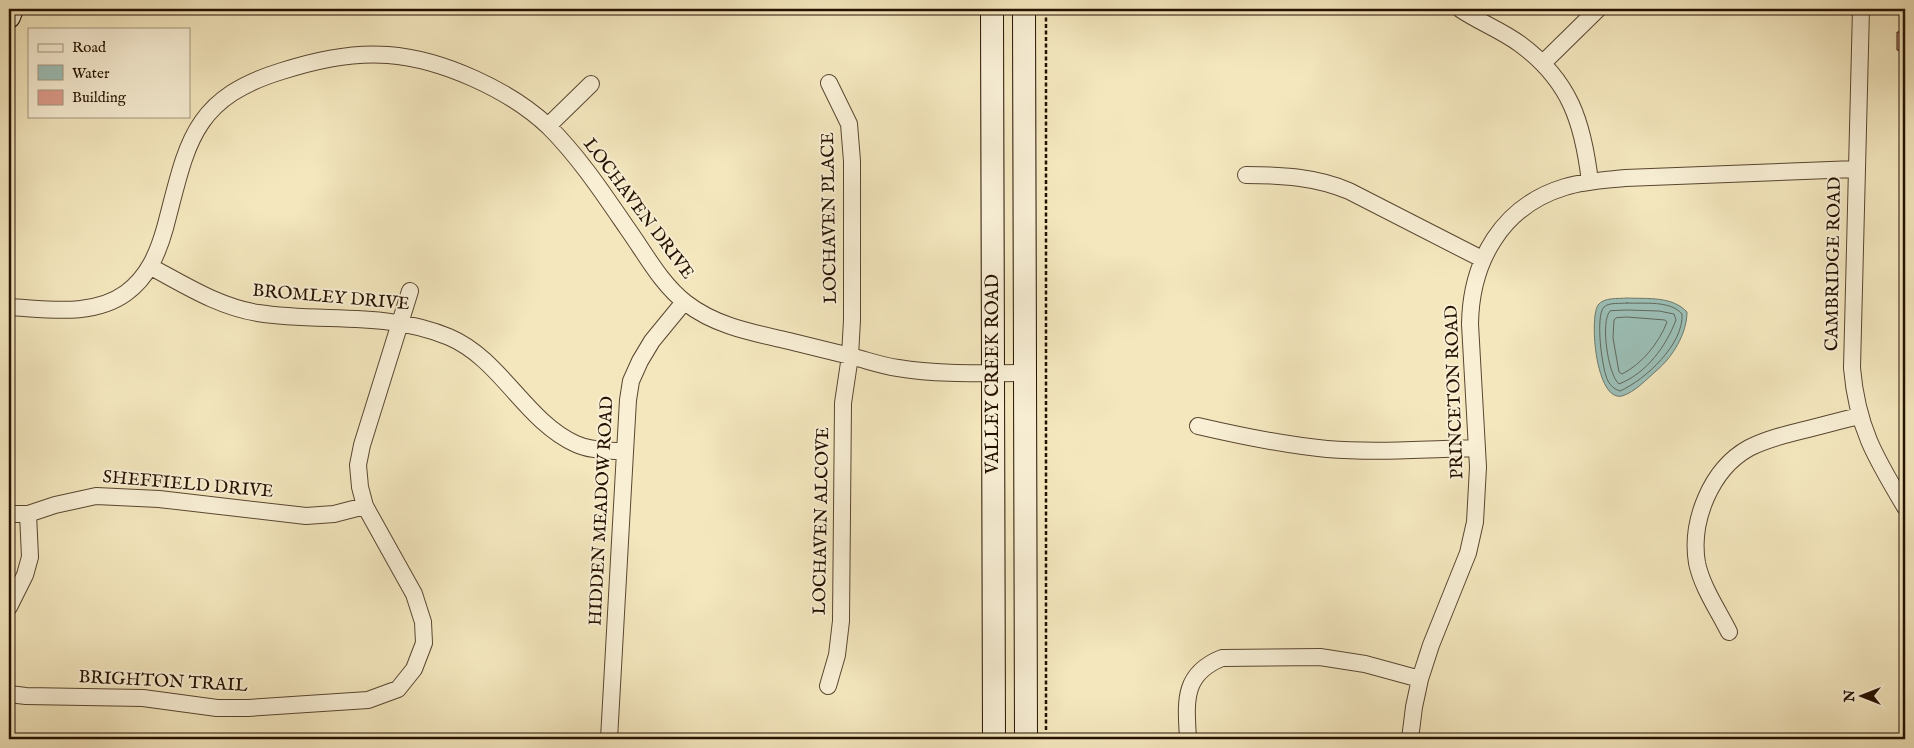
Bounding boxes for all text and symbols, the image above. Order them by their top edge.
legend [28,28,190,118]
text: Road [72,38,107,57]
text: Water [72,64,110,83]
text: Building [72,88,127,107]
street label: LOCHAVEN PLACE [817,132,843,304]
street label: LOCHAVEN DRIVE [577,134,699,284]
street label: CAMBRIDGE ROAD [1821,177,1847,351]
street label: VALLEY CREEK ROAD [982,274,1005,475]
street label: BROMLEY DRIVE [251,280,411,316]
street label: PRINCETON ROAD [1440,305,1470,479]
street label: HIDDEN MEADOW ROAD [584,396,620,626]
street label: LOCHAVEN ALCOVE [809,427,835,615]
street label: SHEFFIELD DRIVE [102,466,274,504]
street label: BRIGHTON TRAIL [78,666,248,698]
north arrow [1836,670,1886,720]
text: N [1841,690,1859,703]

